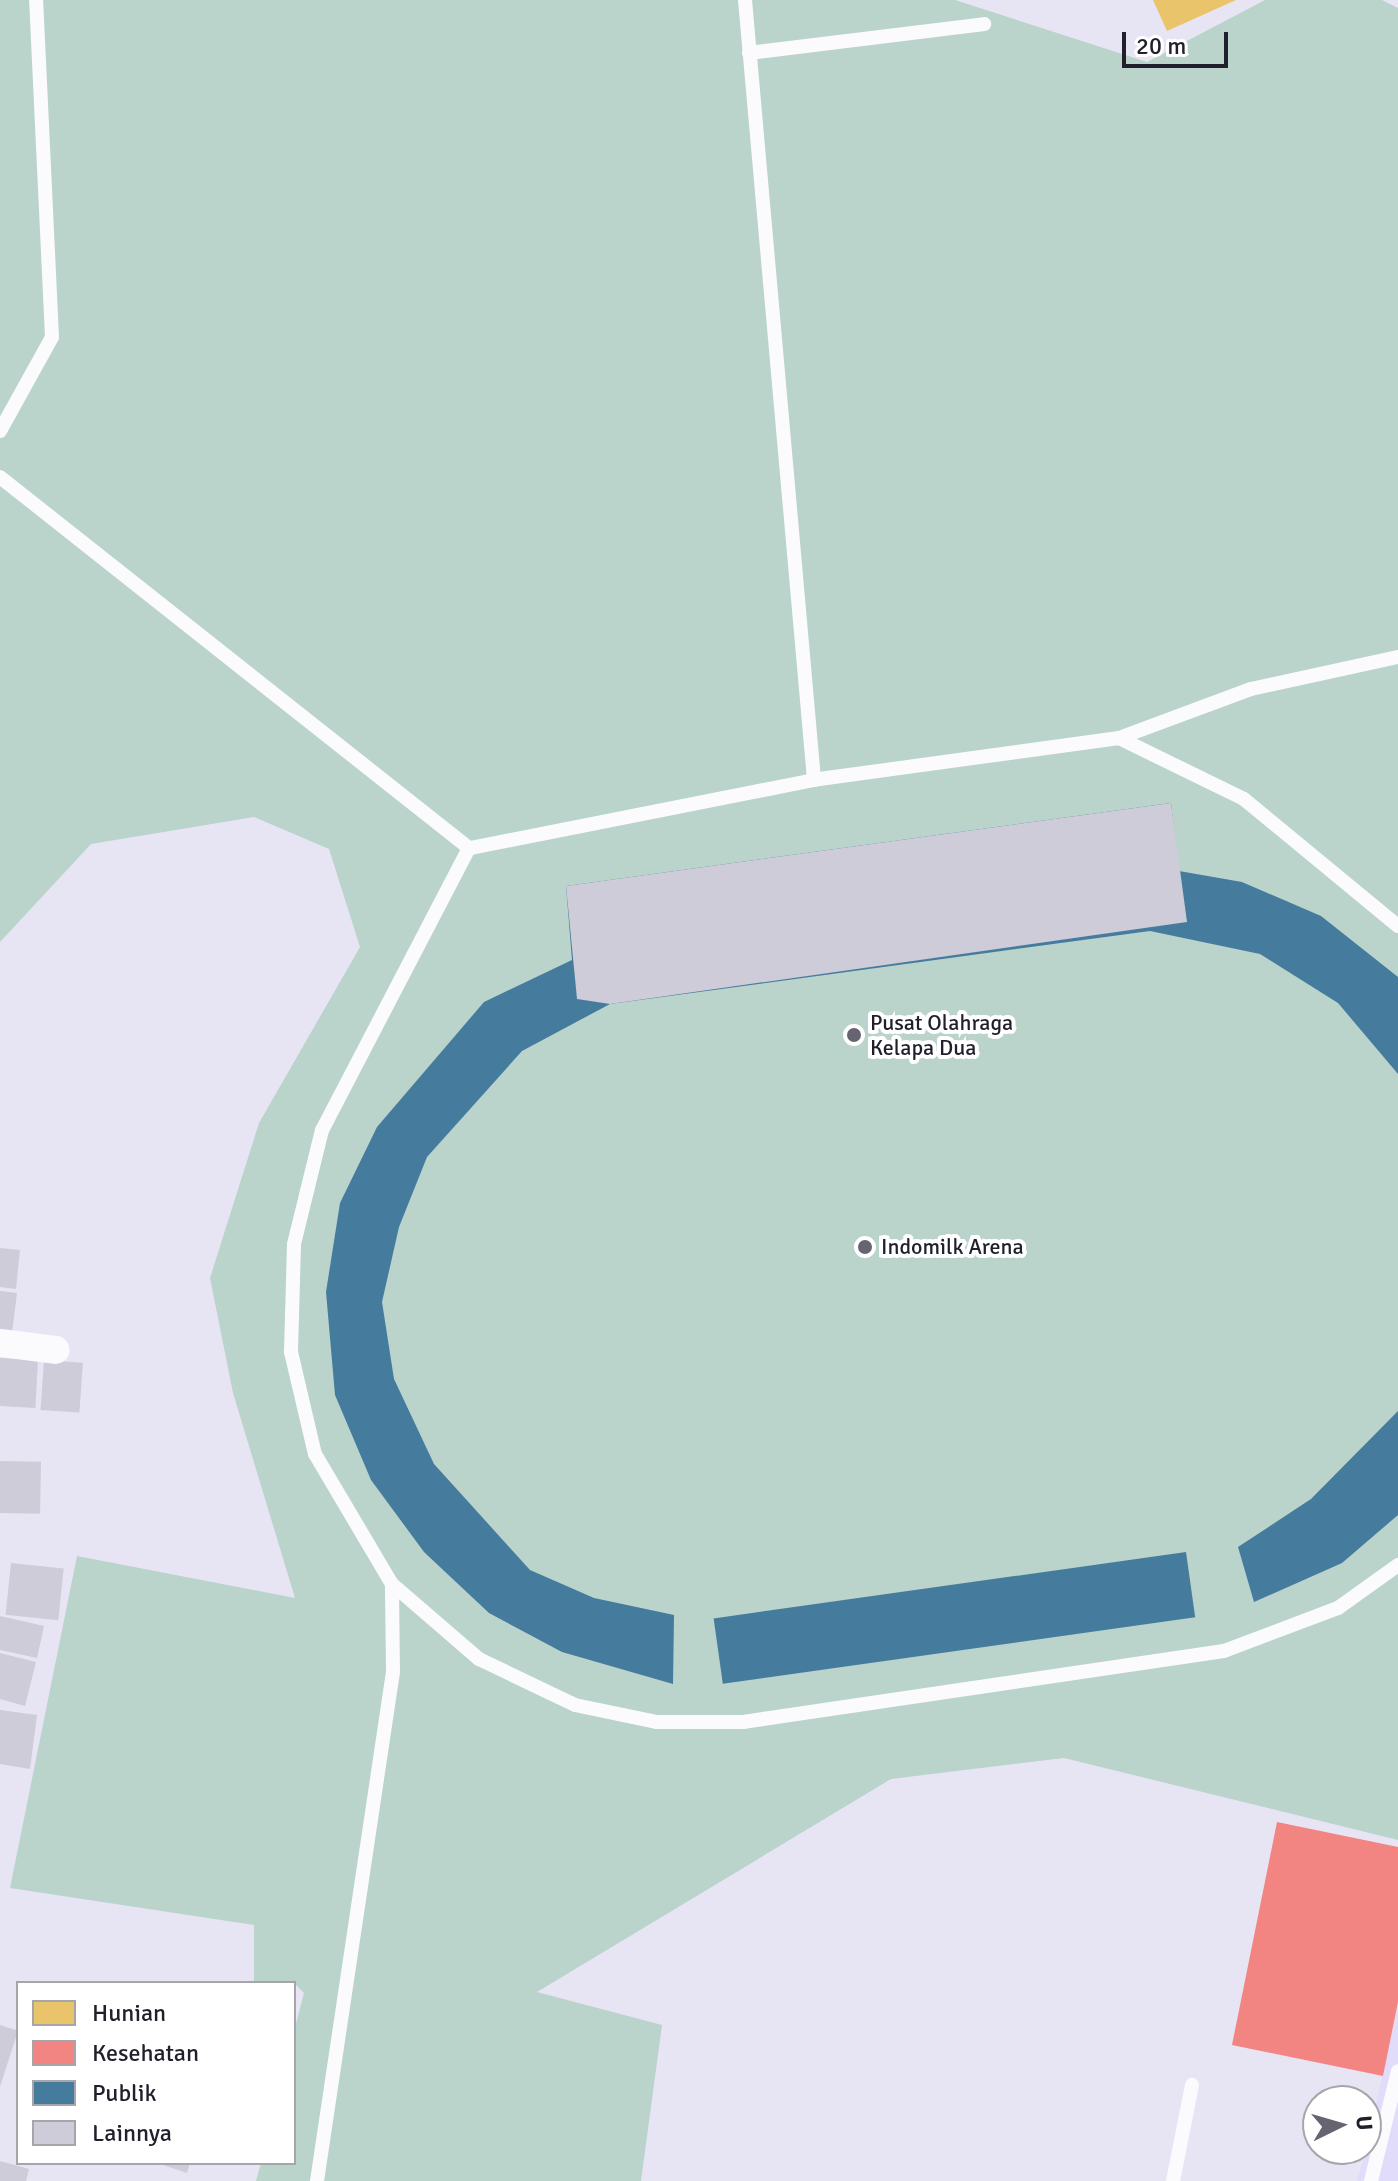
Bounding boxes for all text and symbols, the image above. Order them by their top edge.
scale bar [1126,16,1232,66]
text: 20 m [1136,31,1186,61]
place label: Pusat Olahraga Kelapa Dua [870,1009,1013,1060]
marker: Pusat Olahraga Kelapa Dua [845,1026,863,1044]
place label: Indomilk Arena [881,1234,1024,1260]
marker: Indomilk Arena [856,1238,874,1256]
legend [16,1981,296,2165]
text: Hunian [92,1998,166,2028]
text: Kesehatan [92,2038,199,2068]
text: Publik [92,2078,157,2108]
north arrow [1302,2085,1382,2165]
text: U [1350,2114,1379,2132]
text: Lainnya [92,2118,172,2148]

